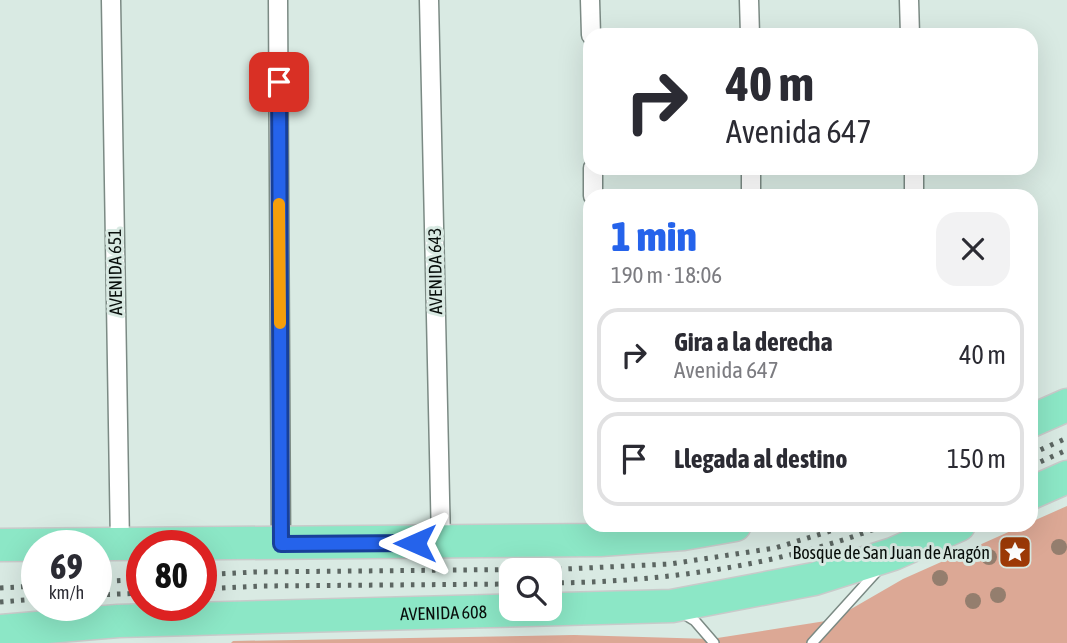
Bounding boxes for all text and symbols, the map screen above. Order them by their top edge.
pin [249,52,309,112]
text: 40 m [726,55,814,111]
icon: right [611,56,702,147]
icon: arrive [260,63,298,101]
text: Avenida 647 [726,113,872,150]
text: 1 min [611,212,697,260]
button: close [936,212,1010,286]
street label: AVENIDA 643 [424,227,446,315]
street label: AVENIDA 651 [104,228,126,316]
text: 190 m · 18:06 [611,262,722,288]
text: Gira a la derecha [674,327,833,357]
icon: right [615,336,653,374]
text: 40 m [959,340,1006,370]
text: Avenida 647 [674,357,779,383]
icon: arrive [615,440,653,478]
text: Llegada al destino [674,444,847,474]
text: 150 m [947,444,1006,474]
position arrow [378,506,452,580]
speed limit sign: 80 [126,530,217,621]
place icon: Bosque de San Juan de Aragón [996,533,1034,571]
place label: Bosque de San Juan de Aragón [793,542,990,563]
text: 69 [50,546,83,586]
map controls [499,558,562,621]
button: search [499,558,562,621]
text: km/h [49,582,84,603]
street label: AVENIDA 608 [400,601,487,624]

